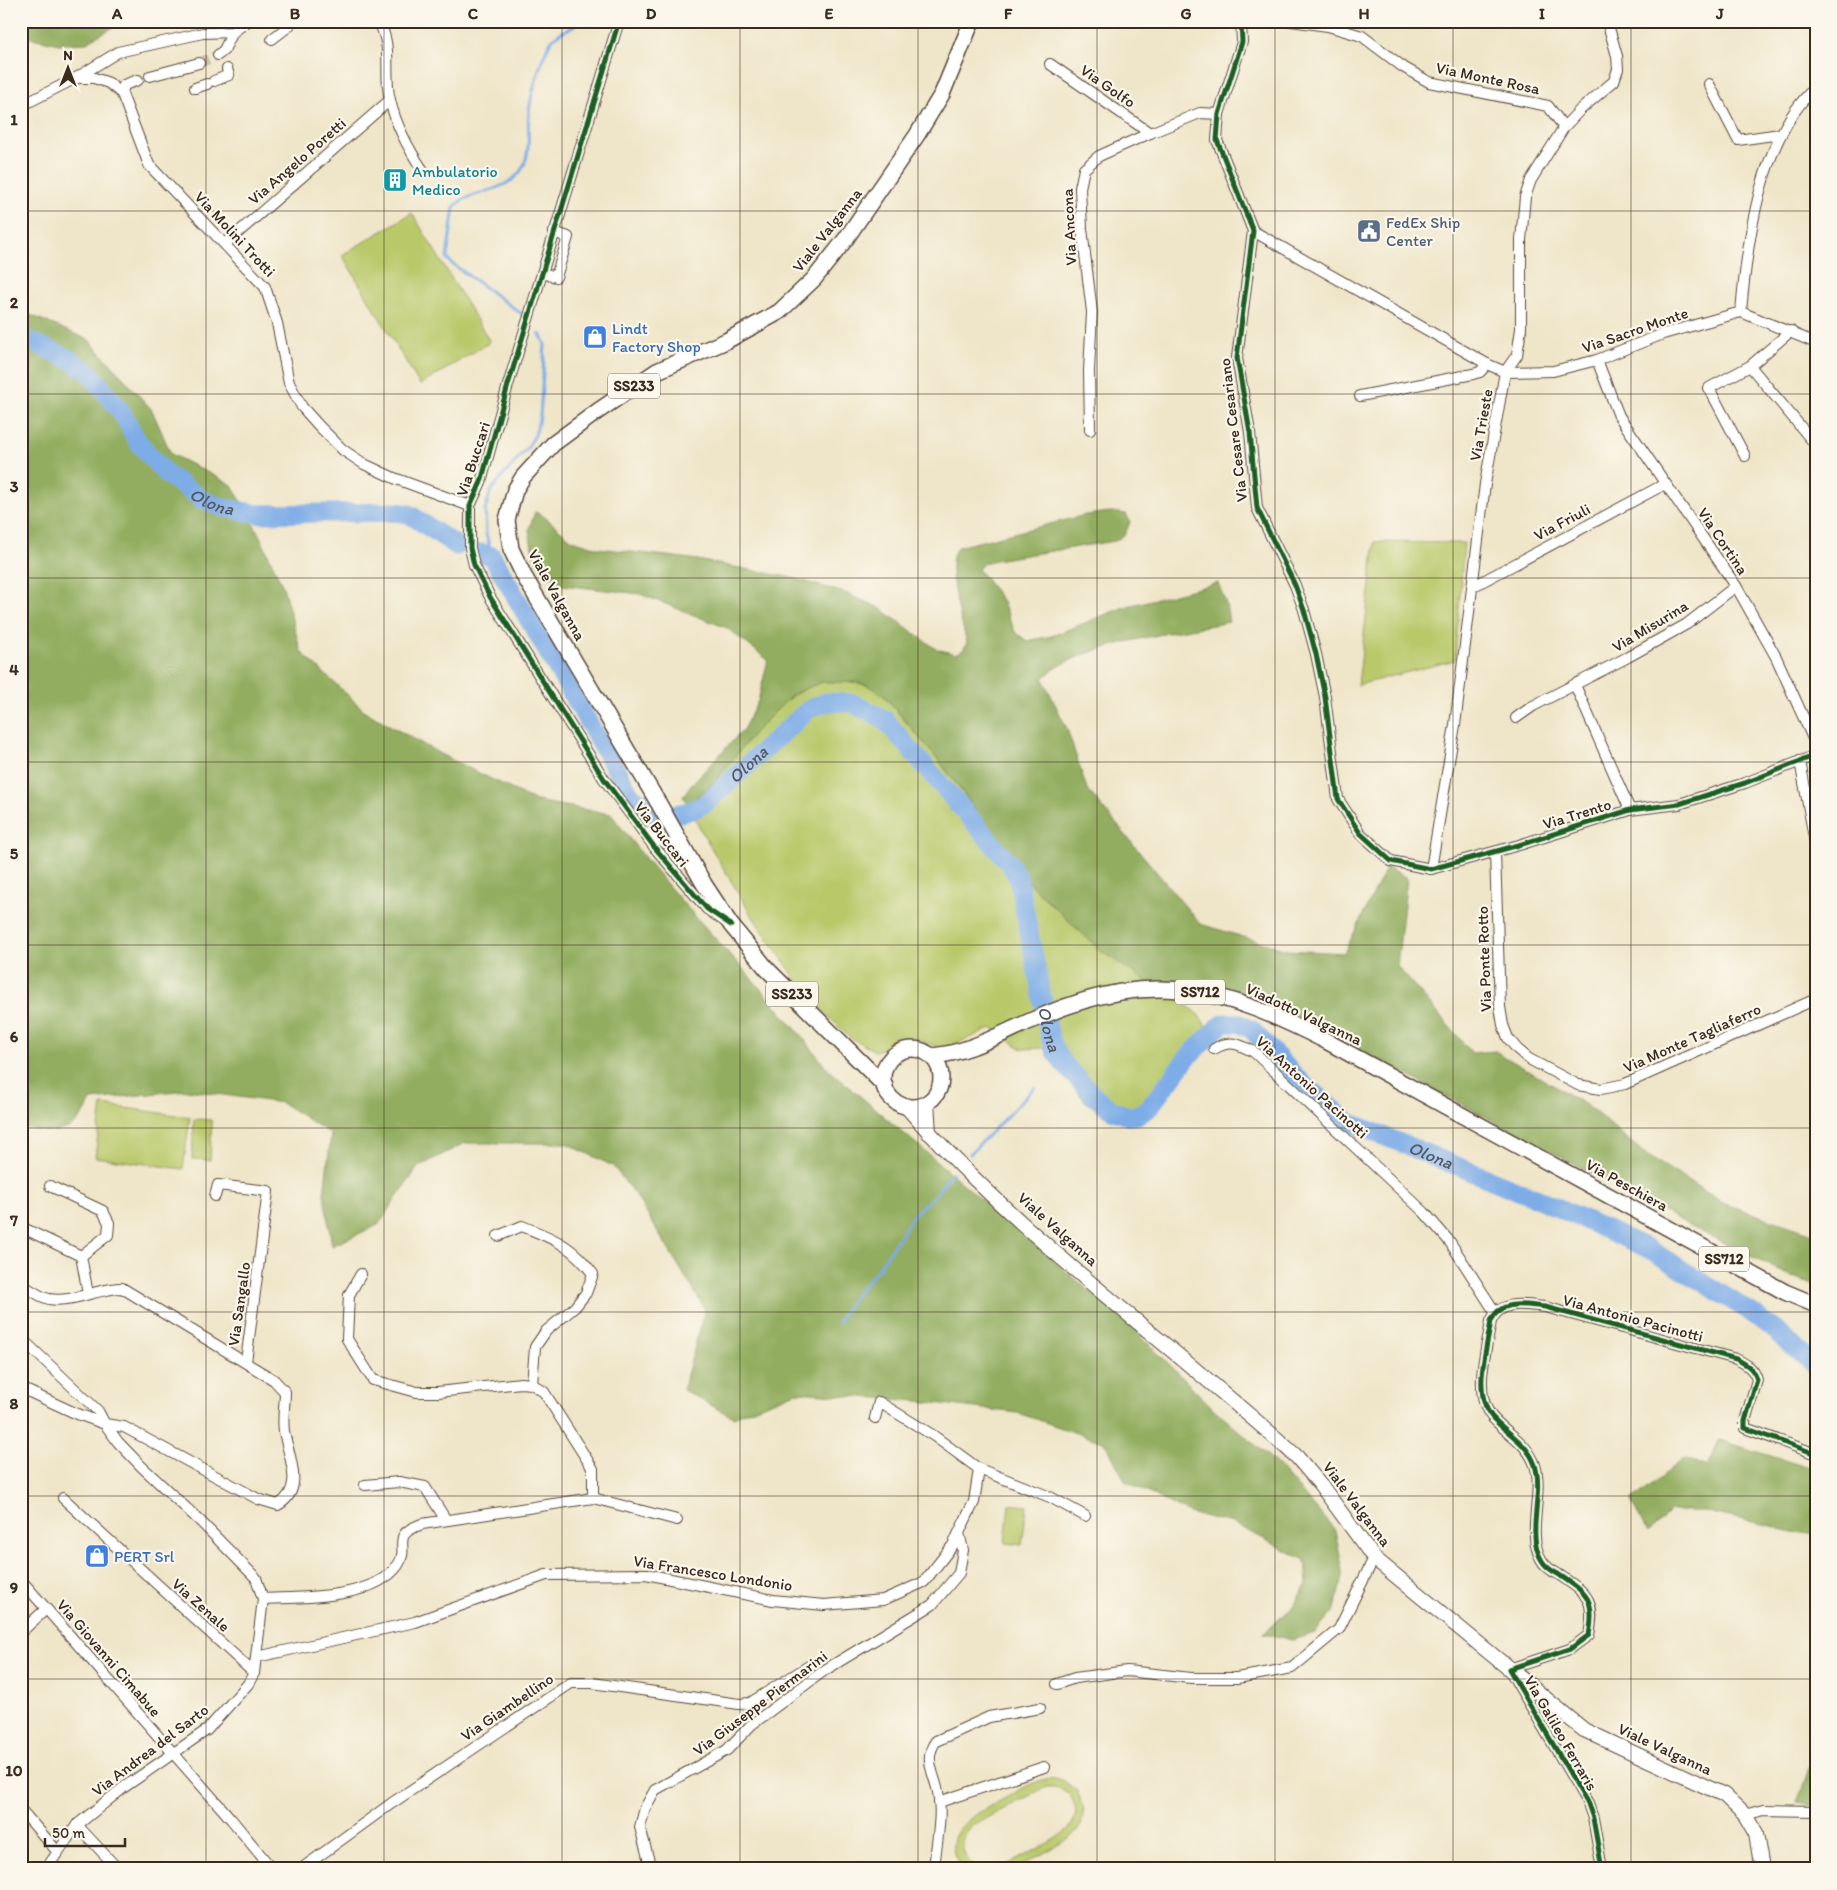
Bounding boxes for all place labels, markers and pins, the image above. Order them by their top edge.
place label: Ambulatorio Medico [412,162,498,199]
building icon: Ambulatorio Medico [382,167,408,193]
place label: FedEx Ship Center [1386,213,1460,250]
public building icon: FedEx Ship Center [1356,218,1382,244]
place label: Lindt Factory Shop [612,319,701,356]
shop icon: Lindt Factory Shop [582,324,608,350]
shop icon: PERT Srl [84,1543,110,1569]
place label: PERT Srl [114,1547,175,1566]

